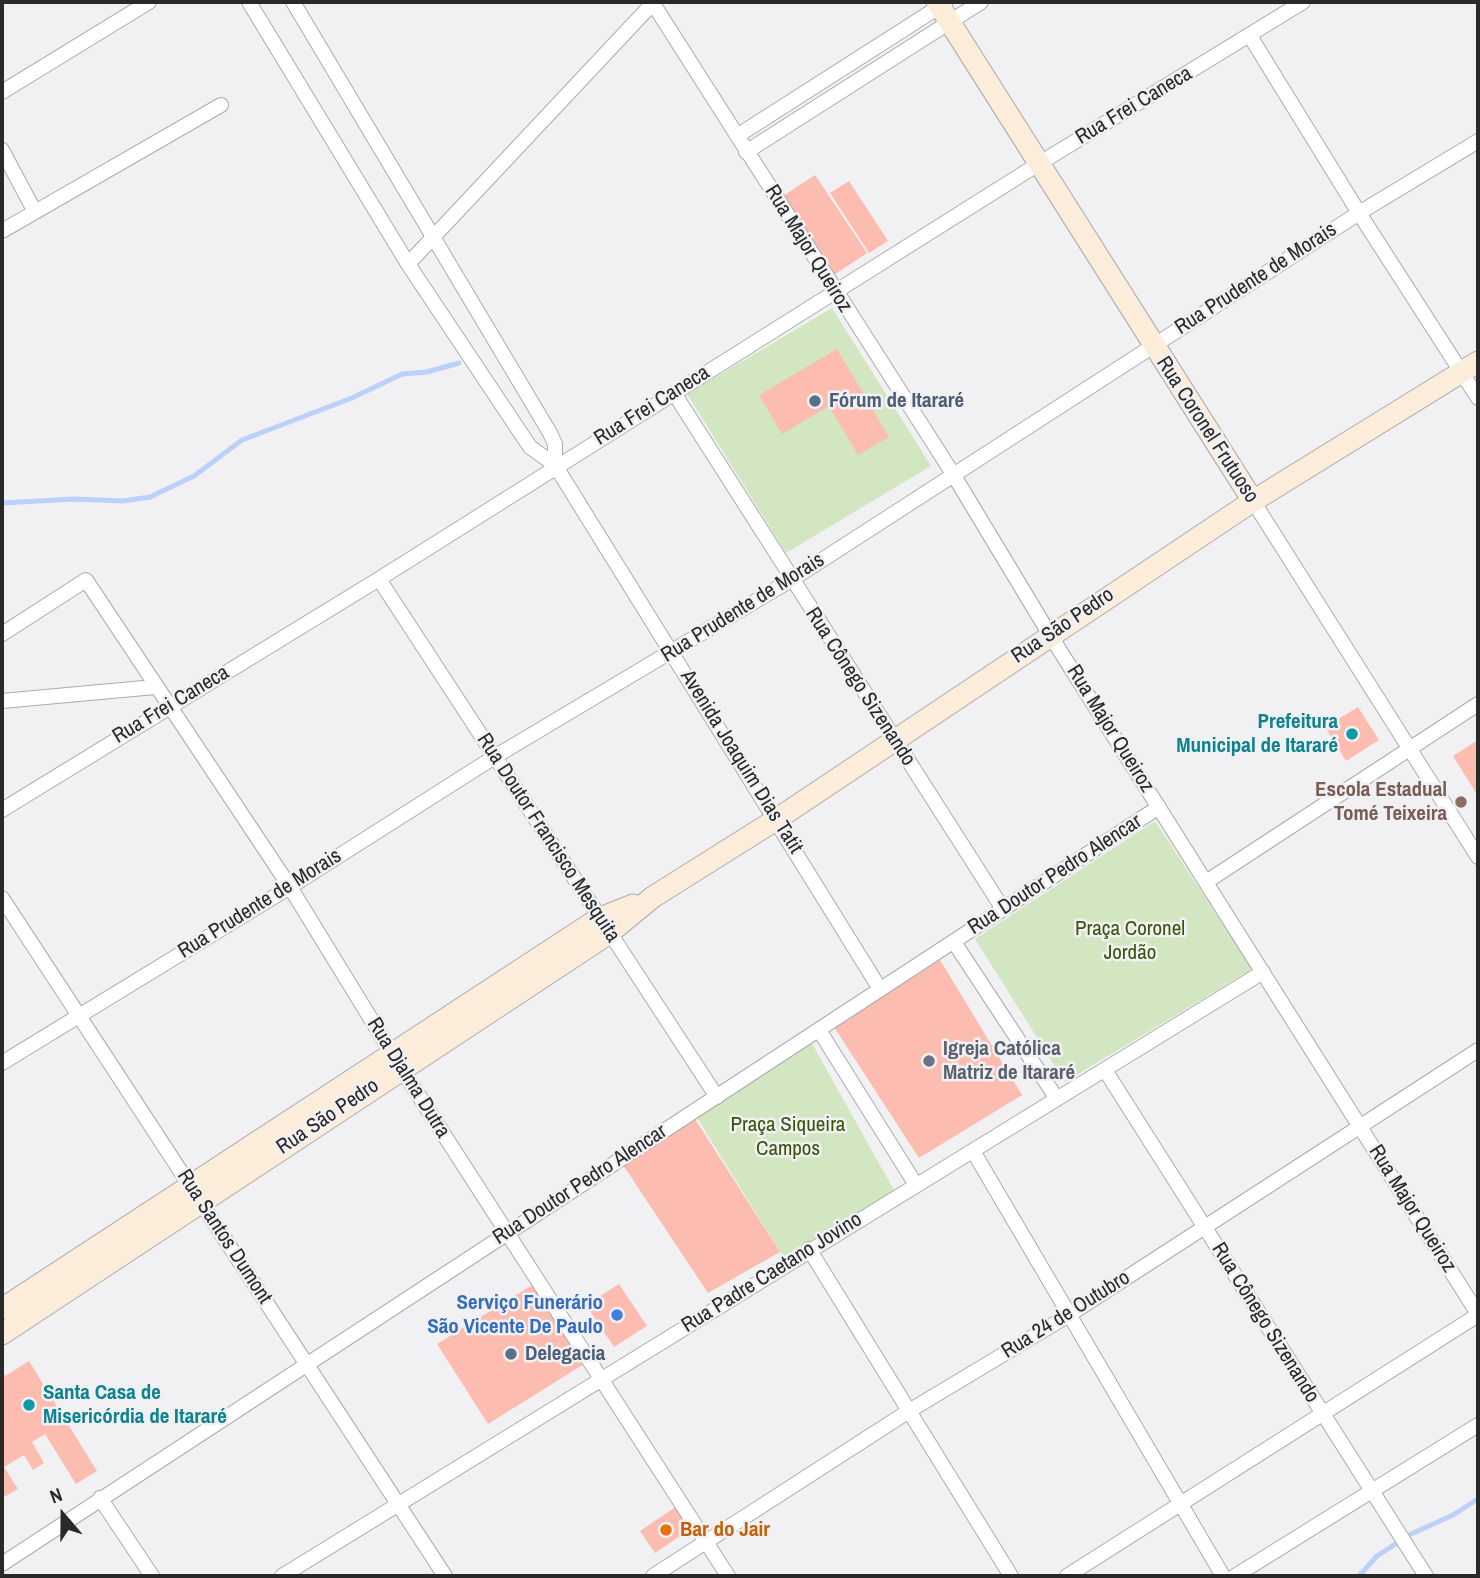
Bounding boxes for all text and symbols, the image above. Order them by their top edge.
street label: Rua Frei Caneca [1071,61,1197,151]
street label: Rua Major Queiroz [759,181,857,317]
street label: Rua Prudente de Morais [1170,217,1342,341]
street label: Rua Coronel Frutuoso [1150,352,1264,508]
street label: Rua Frei Caneca [590,361,714,451]
place label: Fórum de Itararé [829,388,964,414]
marker: Fórum de Itararé [807,393,823,409]
street label: Rua Prudente de Morais [657,548,829,668]
street label: Rua São Pedro [1007,583,1119,669]
street label: Rua Cônego Sizenando [799,603,921,771]
street label: Rua Frei Caneca [108,660,234,750]
street label: Rua Major Queiroz [1061,661,1159,797]
street label: Avenida Joaquim Dias Tatit [674,666,808,858]
place label: Prefeitura Municipal de Itararé [1176,709,1338,759]
marker: Prefeitura Municipal de Itararé [1344,726,1360,742]
street label: Rua Doutor Francisco Mesquita [471,729,625,947]
place label: Escola Estadual Tomé Teixeira [1315,777,1447,827]
marker: Escola Estadual Tomé Teixeira [1453,794,1469,810]
street label: Rua Doutor Pedro Alencar [963,809,1147,941]
street label: Rua Prudente de Morais [174,844,346,964]
park label: Praça Coronel Jordão [1075,916,1185,966]
street label: Rua Djalma Dutra [361,1013,455,1143]
place label: Igreja Católica Matriz de Itararé [943,1036,1075,1086]
marker: Igreja Católica Matriz de Itararé [921,1053,937,1069]
street label: Rua São Pedro [272,1074,384,1160]
park label: Praça Siqueira Campos [731,1112,845,1162]
street label: Rua Doutor Pedro Alencar [488,1119,672,1251]
street label: Rua Major Queiroz [1363,1141,1461,1277]
street label: Rua Santos Dumont [171,1165,277,1309]
street label: Rua Padre Caetano Jovino [677,1207,867,1339]
street label: Rua Cônego Sizenando [1206,1238,1324,1408]
street label: Rua 24 de Outubro [997,1266,1135,1364]
place label: Serviço Funerário São Vicente De Paulo [427,1290,603,1340]
marker: Serviço Funerário São Vicente De Paulo [609,1307,625,1323]
place label: Delegacia [525,1341,605,1367]
marker: Delegacia [503,1346,519,1362]
place label: Santa Casa de Misericórdia de Itararé [43,1380,227,1430]
marker: Santa Casa de Misericórdia de Itararé [21,1397,37,1413]
north arrow [28,1480,98,1550]
text: N [46,1481,66,1509]
place label: Bar do Jair [680,1517,770,1543]
marker: Bar do Jair [658,1522,674,1538]

